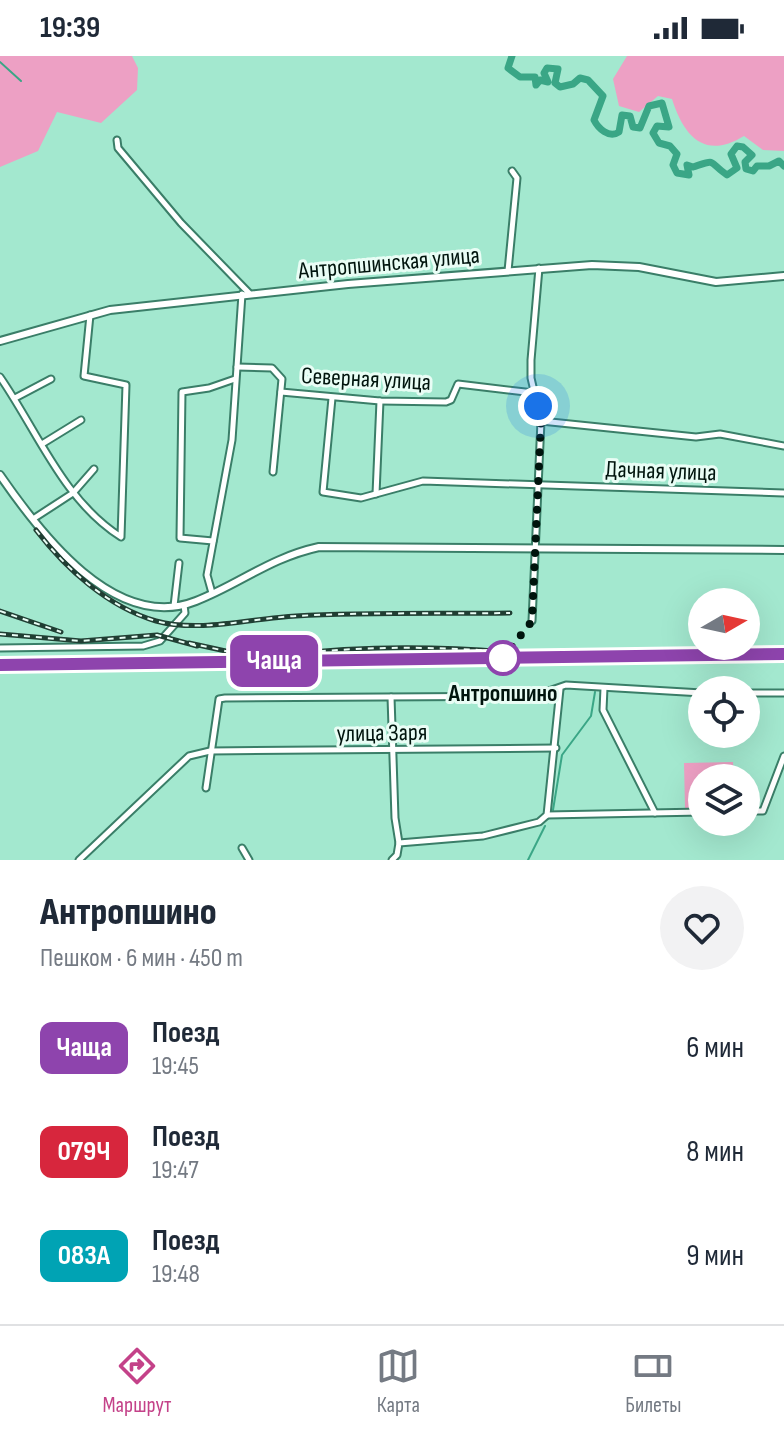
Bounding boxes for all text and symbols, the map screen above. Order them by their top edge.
text: 19:39 [40,10,100,46]
street label: Антропшинская улица [296,241,481,285]
street label: Северная улица [300,361,432,397]
your location [518,386,558,426]
street label: Дачная улица [605,455,717,487]
north arrow [688,588,760,660]
map controls [688,588,760,836]
line badge: Чаща [218,635,330,687]
marker: Антропшино [486,641,520,675]
text: Чаща [246,644,302,677]
button: locate [688,676,760,748]
place label: Антропшино [447,679,558,708]
street label: улица Заря [336,718,428,748]
button: layers [688,764,760,836]
button: heart [660,886,744,970]
text: Антропшино [40,890,217,935]
text: Пешком · 6 мин · 450 m [40,943,243,974]
text: Поезд [152,1015,219,1051]
text: 6 мин [686,1030,744,1066]
text: Чаща [56,1031,112,1064]
text: 19:45 [152,1051,199,1082]
text: Поезд [152,1119,219,1155]
text: 8 мин [686,1134,744,1170]
text: 079Ч [57,1135,111,1168]
text: 19:47 [152,1155,199,1186]
text: Поезд [152,1223,219,1259]
text: 9 мин [686,1238,744,1274]
text: 083А [58,1239,110,1272]
text: 19:48 [152,1259,200,1290]
tab: Маршрут [103,1344,171,1419]
tab: Карта [376,1344,420,1419]
tab: Билеты [625,1344,682,1419]

